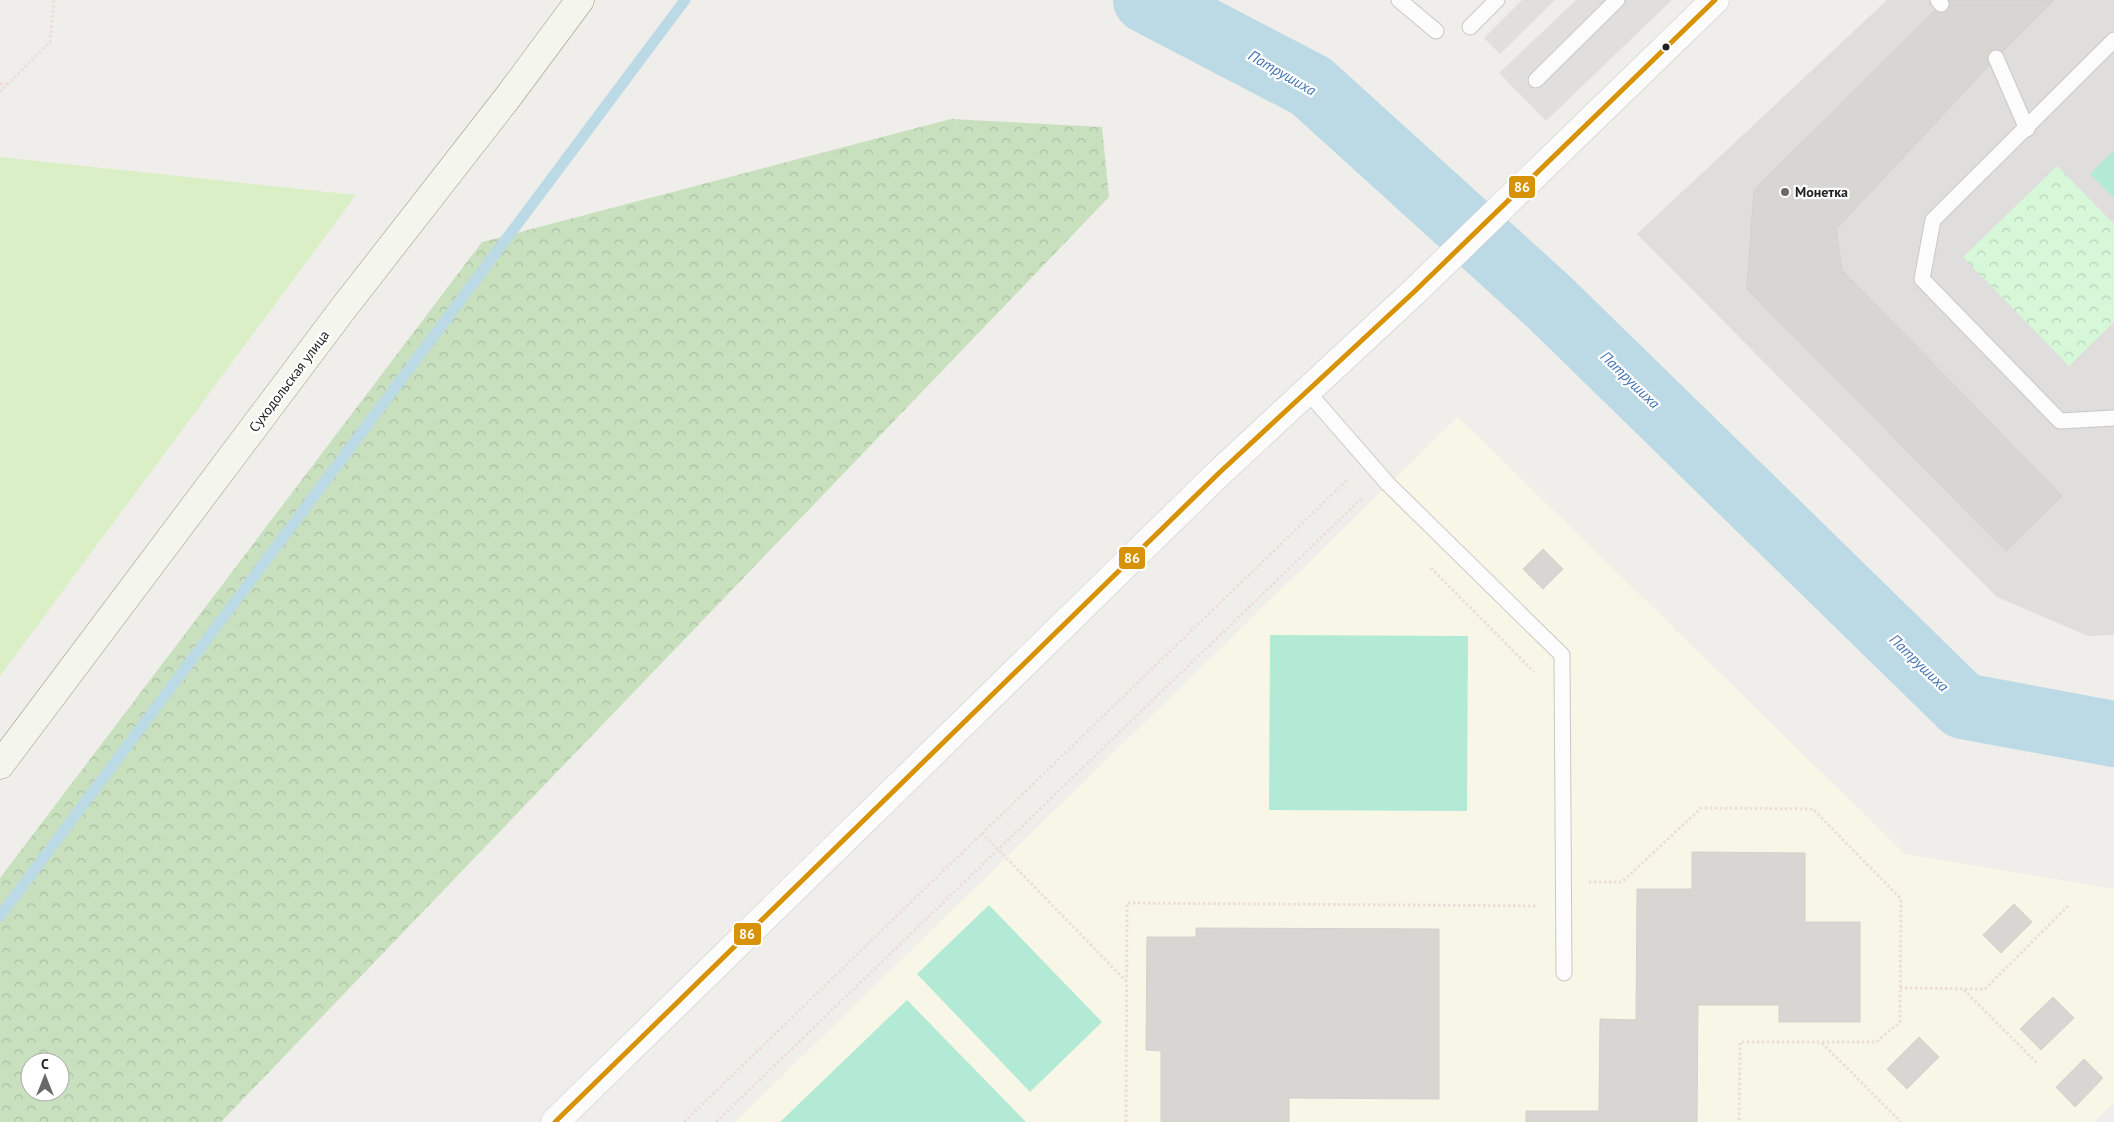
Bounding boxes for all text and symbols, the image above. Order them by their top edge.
unlabelled marker [1661,42,1671,52]
water label: Патрушиха [1245,46,1320,100]
line badge: 86 [1508,175,1536,199]
text: 86 [1514,178,1530,196]
place label: Монетка [1795,183,1848,201]
marker: Монетка [1779,186,1791,198]
street label: Суходольская улица [245,326,333,436]
water label: Патрушиха [1597,347,1664,413]
line badge: 86 [1118,546,1146,570]
text: 86 [1124,549,1140,567]
water label: Патрушиха [1886,630,1953,696]
line badge: 86 [733,922,762,946]
text: 86 [739,925,755,943]
north arrow [20,1052,70,1102]
text: С [41,1055,49,1073]

